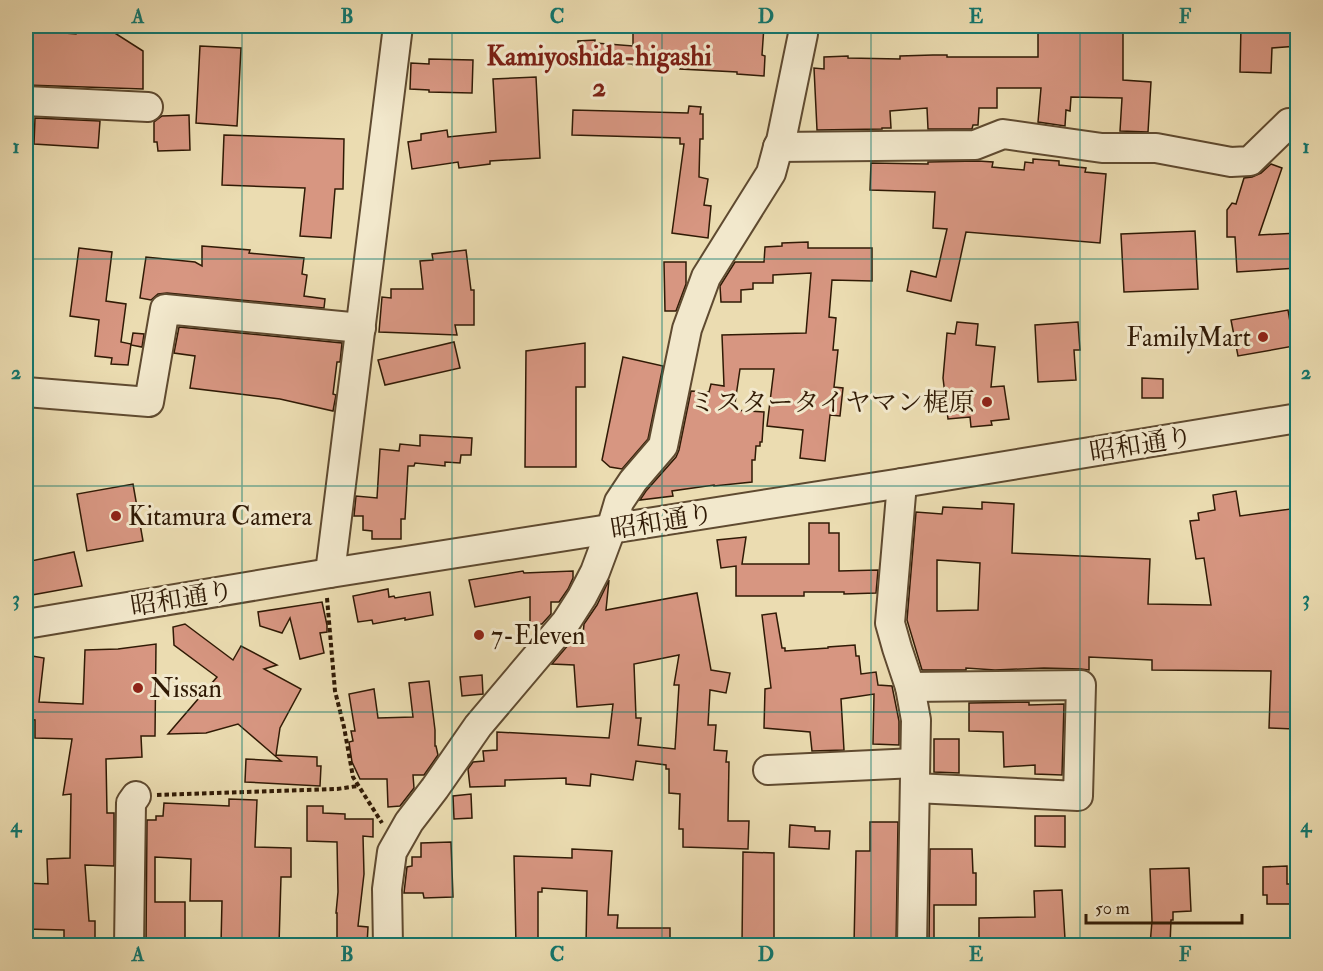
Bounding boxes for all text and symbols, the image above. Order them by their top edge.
text: A [131,4,145,29]
text: B [340,4,354,29]
text: C [550,4,564,29]
text: D [758,4,774,29]
text: E [969,4,984,29]
text: F [1179,4,1192,29]
district label: Kamiyoshida-higashi 2 [486,40,712,104]
text: 1 [12,134,20,159]
text: 1 [1302,134,1310,159]
place label: FamilyMart [1126,322,1251,354]
marker: FamilyMart [1256,330,1270,344]
text: 2 [11,360,21,385]
text: 2 [1301,360,1311,385]
place label: ミスタータイヤマン梶原 [690,387,975,419]
marker: ミスタータイヤマン梶原 [980,395,994,409]
street label: 昭和通り [1087,421,1195,469]
street label: 昭和通り [608,498,716,546]
place label: Kitamura Camera [128,501,313,533]
marker: Kitamura Camera [109,509,123,523]
street label: 昭和通り [128,575,236,623]
text: 3 [12,586,20,611]
text: 3 [1302,586,1310,611]
place label: 7-Eleven [491,620,585,652]
marker: 7-Eleven [472,628,486,642]
place label: Nissan [150,673,222,705]
marker: Nissan [131,681,145,695]
text: 4 [10,813,23,838]
text: 4 [1300,813,1313,838]
scale bar [1086,887,1242,925]
text: 50 m [1095,897,1130,920]
text: A [131,942,145,967]
text: B [340,942,354,967]
text: C [550,942,564,967]
text: D [758,942,774,967]
text: E [969,942,984,967]
text: F [1179,942,1192,967]

